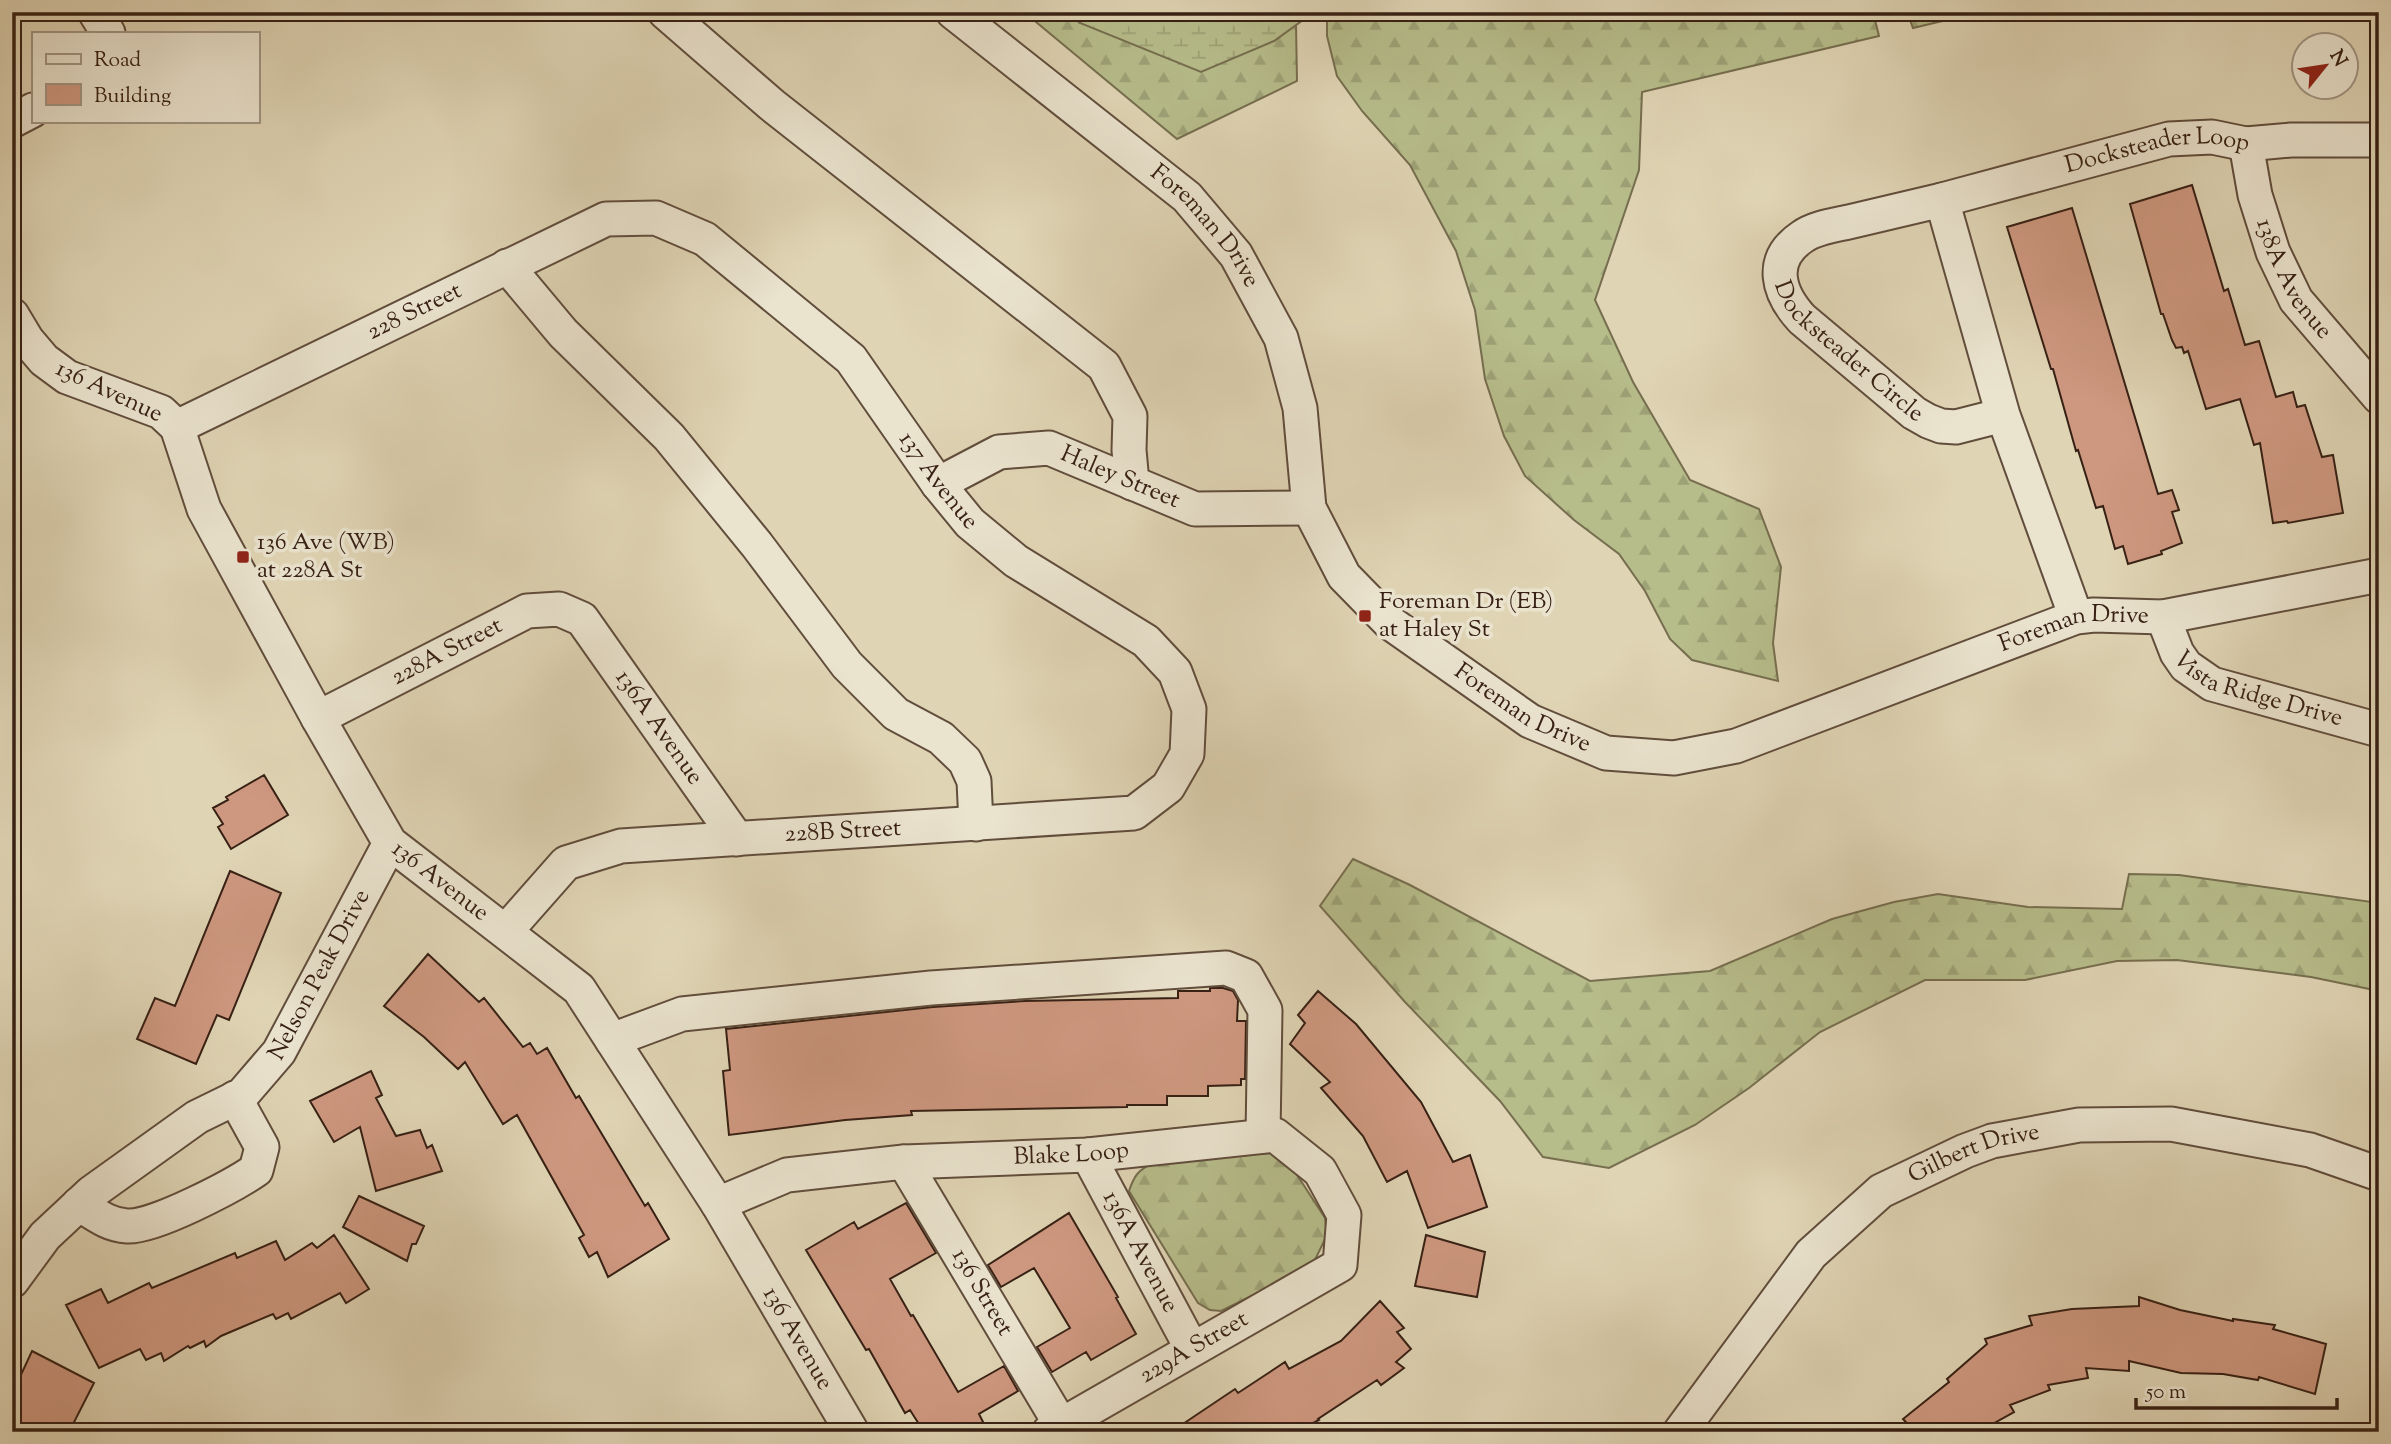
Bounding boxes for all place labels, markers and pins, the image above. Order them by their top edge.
place label: 136 Ave (WB) at 228A St [257,526,395,588]
marker: 136 Ave (WB) at 228A St [235,549,251,565]
place label: Foreman Dr (EB) at Haley St [1379,585,1553,647]
marker: Foreman Dr (EB) at Haley St [1357,608,1373,624]

